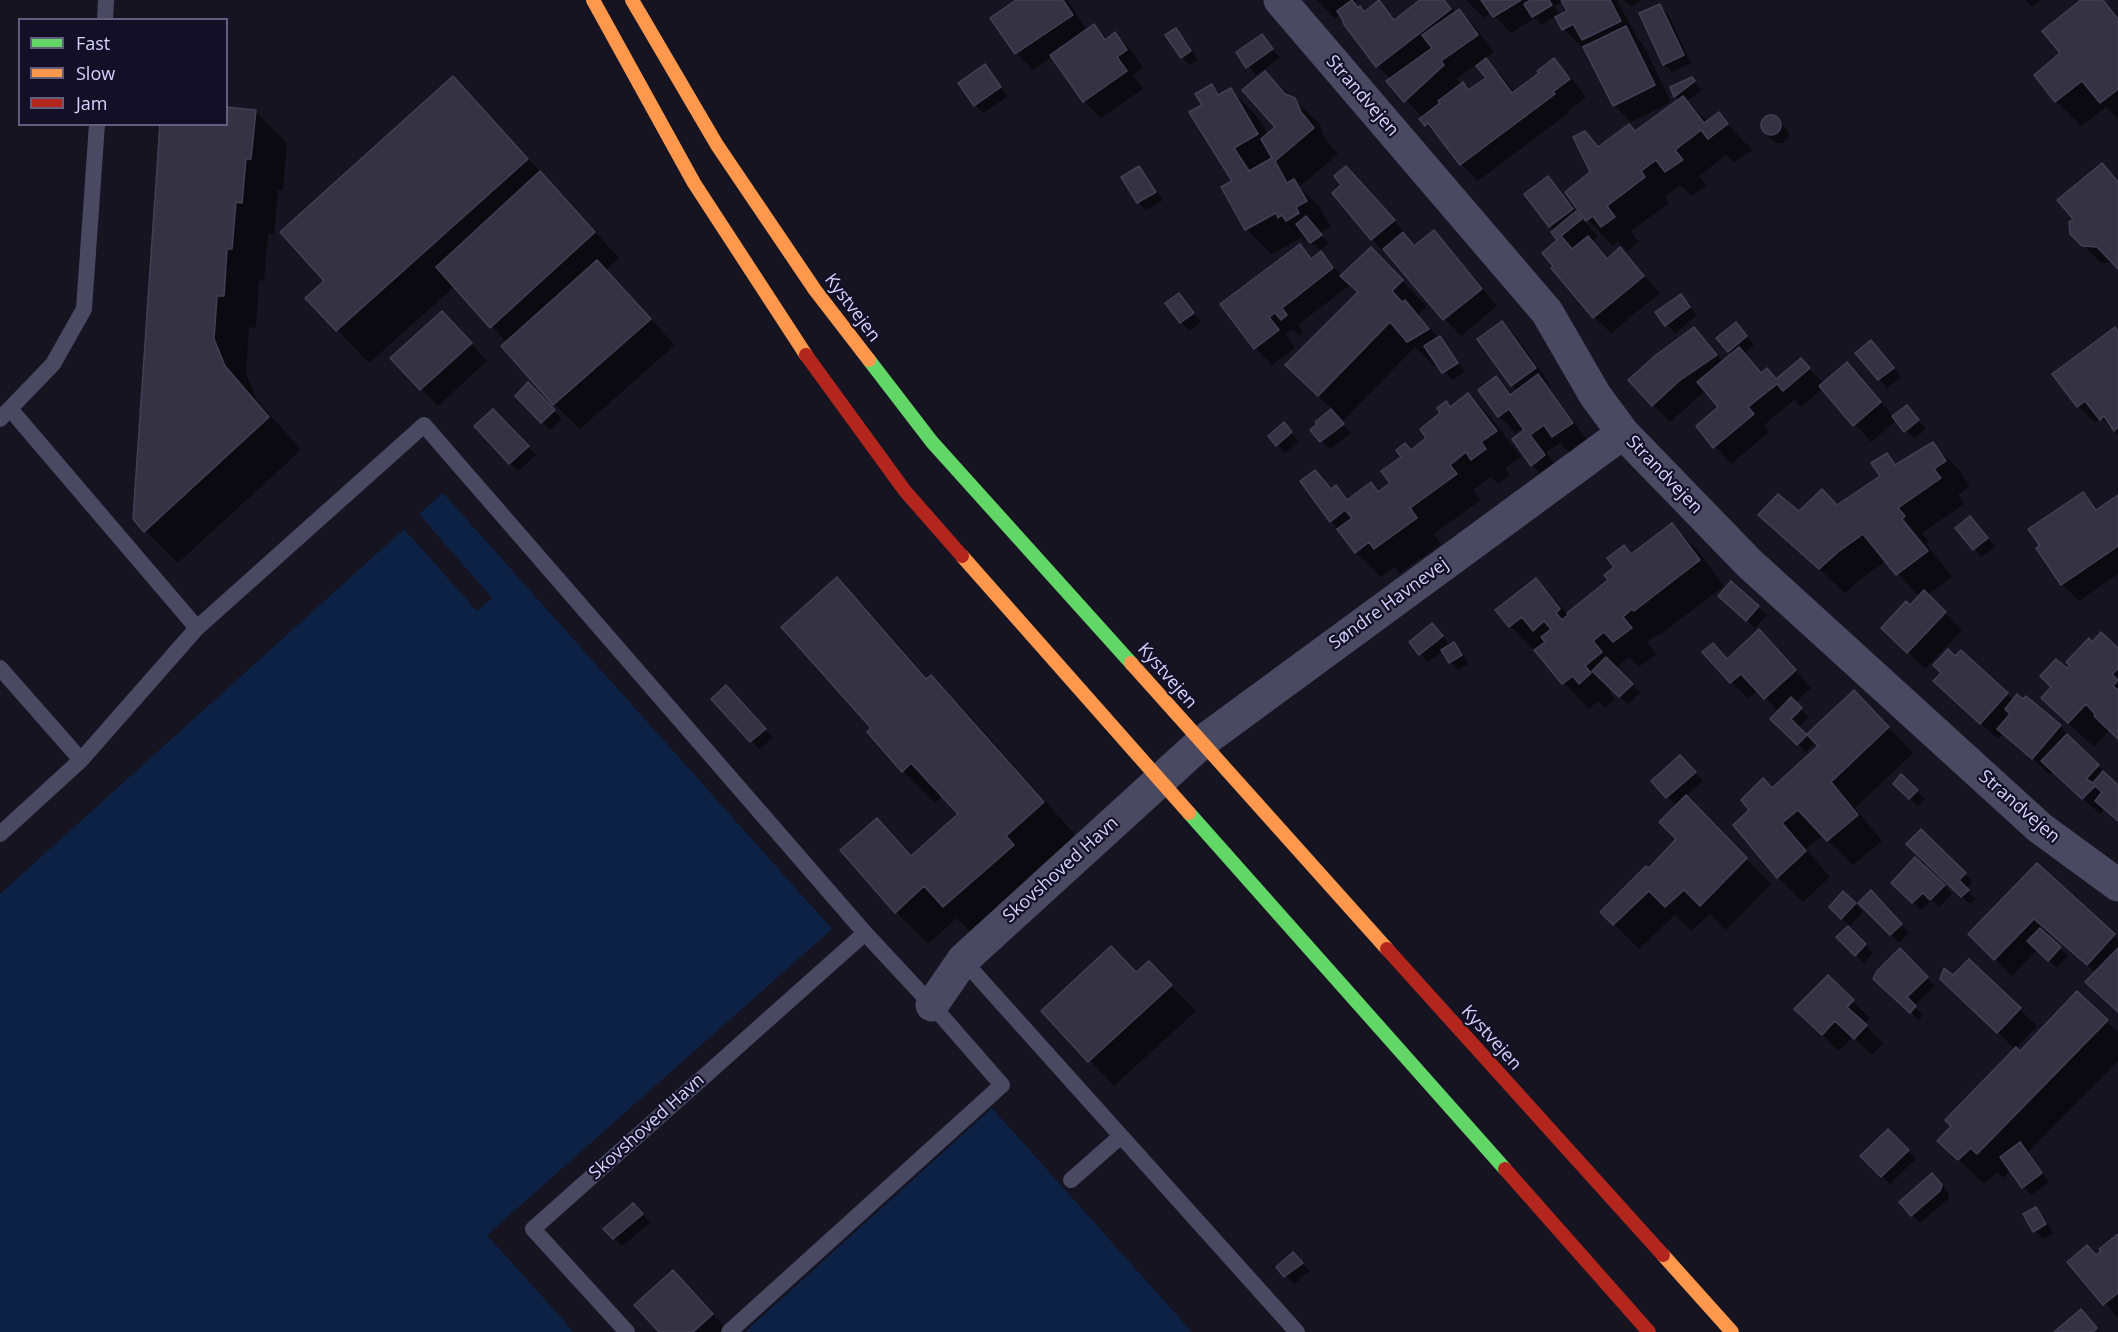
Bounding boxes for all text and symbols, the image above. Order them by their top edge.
legend [18,18,228,126]
text: Fast [76,31,110,55]
street label: Strandvejen [1321,51,1403,141]
text: Slow [76,61,115,85]
text: Jam [76,91,108,115]
street label: Kystvejen [819,270,885,346]
street label: Strandvejen [1621,431,1707,519]
street label: Søndre Havnevej [1325,554,1453,654]
street label: Kystvejen [1133,639,1201,713]
street label: Strandvejen [1974,766,2064,848]
street label: Skovshoved Havn [999,813,1123,927]
street label: Kystvejen [1456,1001,1526,1075]
street label: Skovshoved Havn [585,1070,709,1184]

